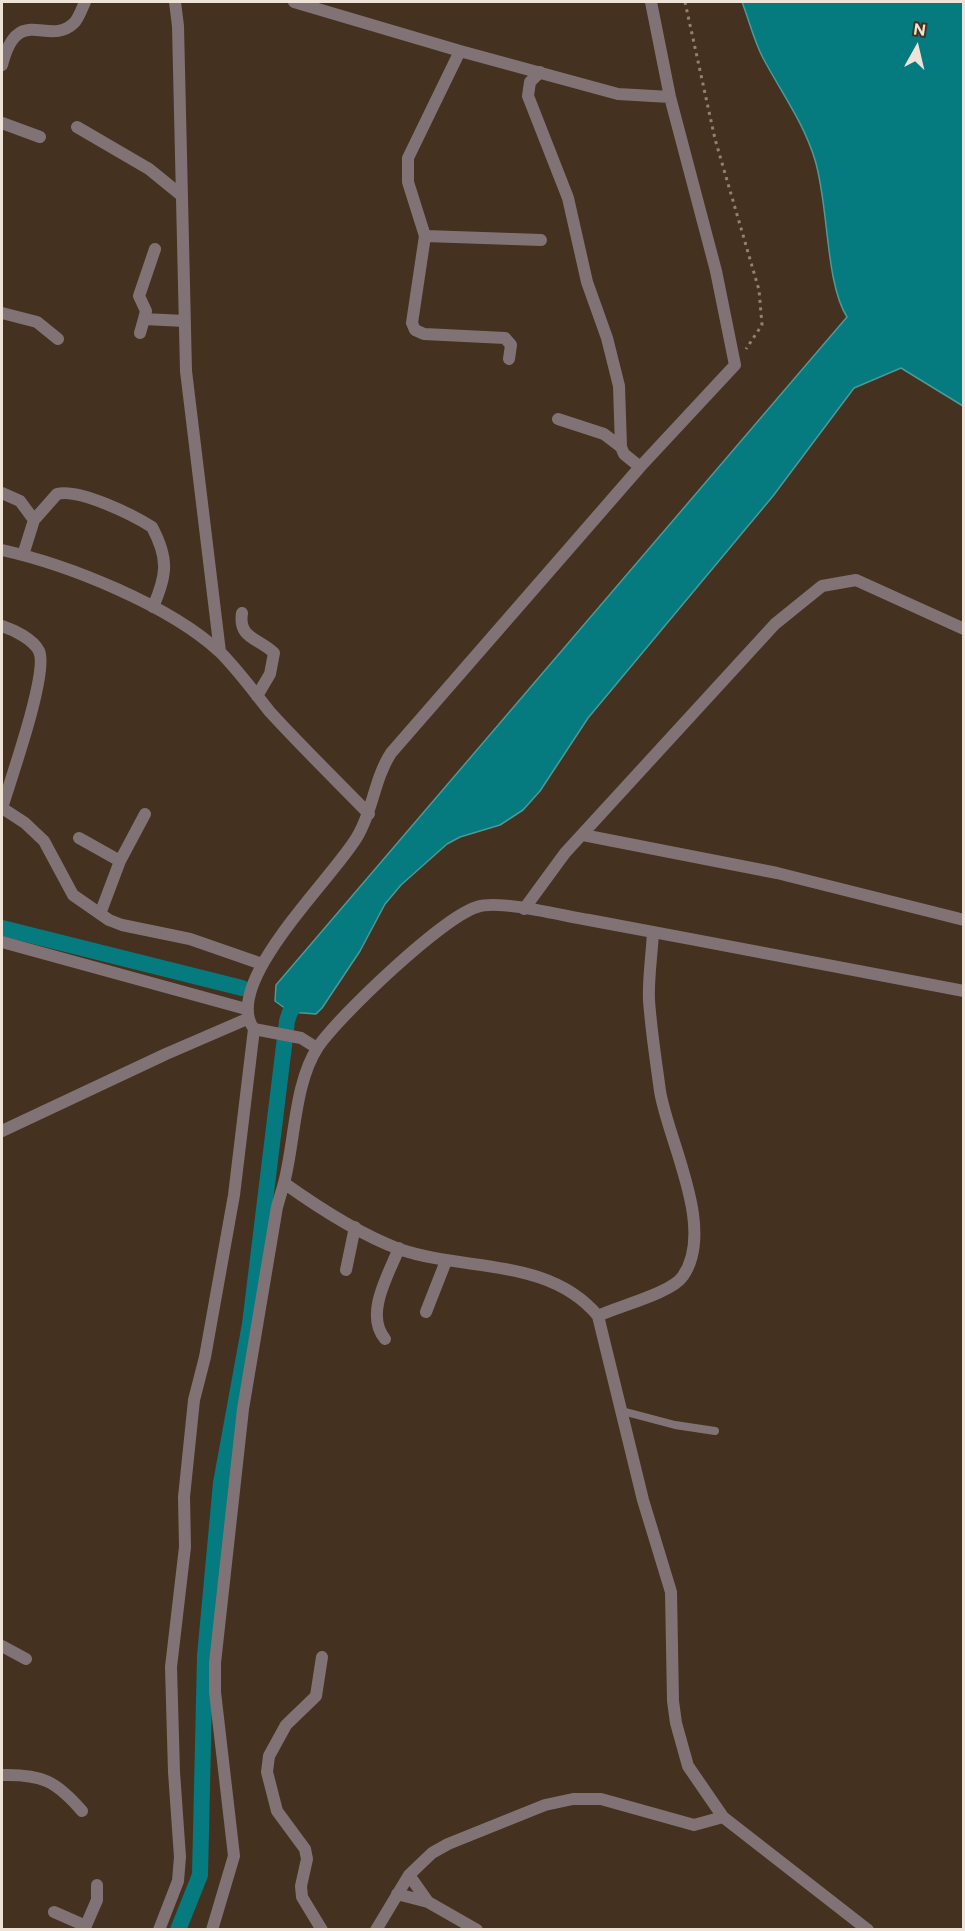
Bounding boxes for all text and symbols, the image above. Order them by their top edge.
north arrow [887,18,947,78]
text: N [912,19,927,40]

